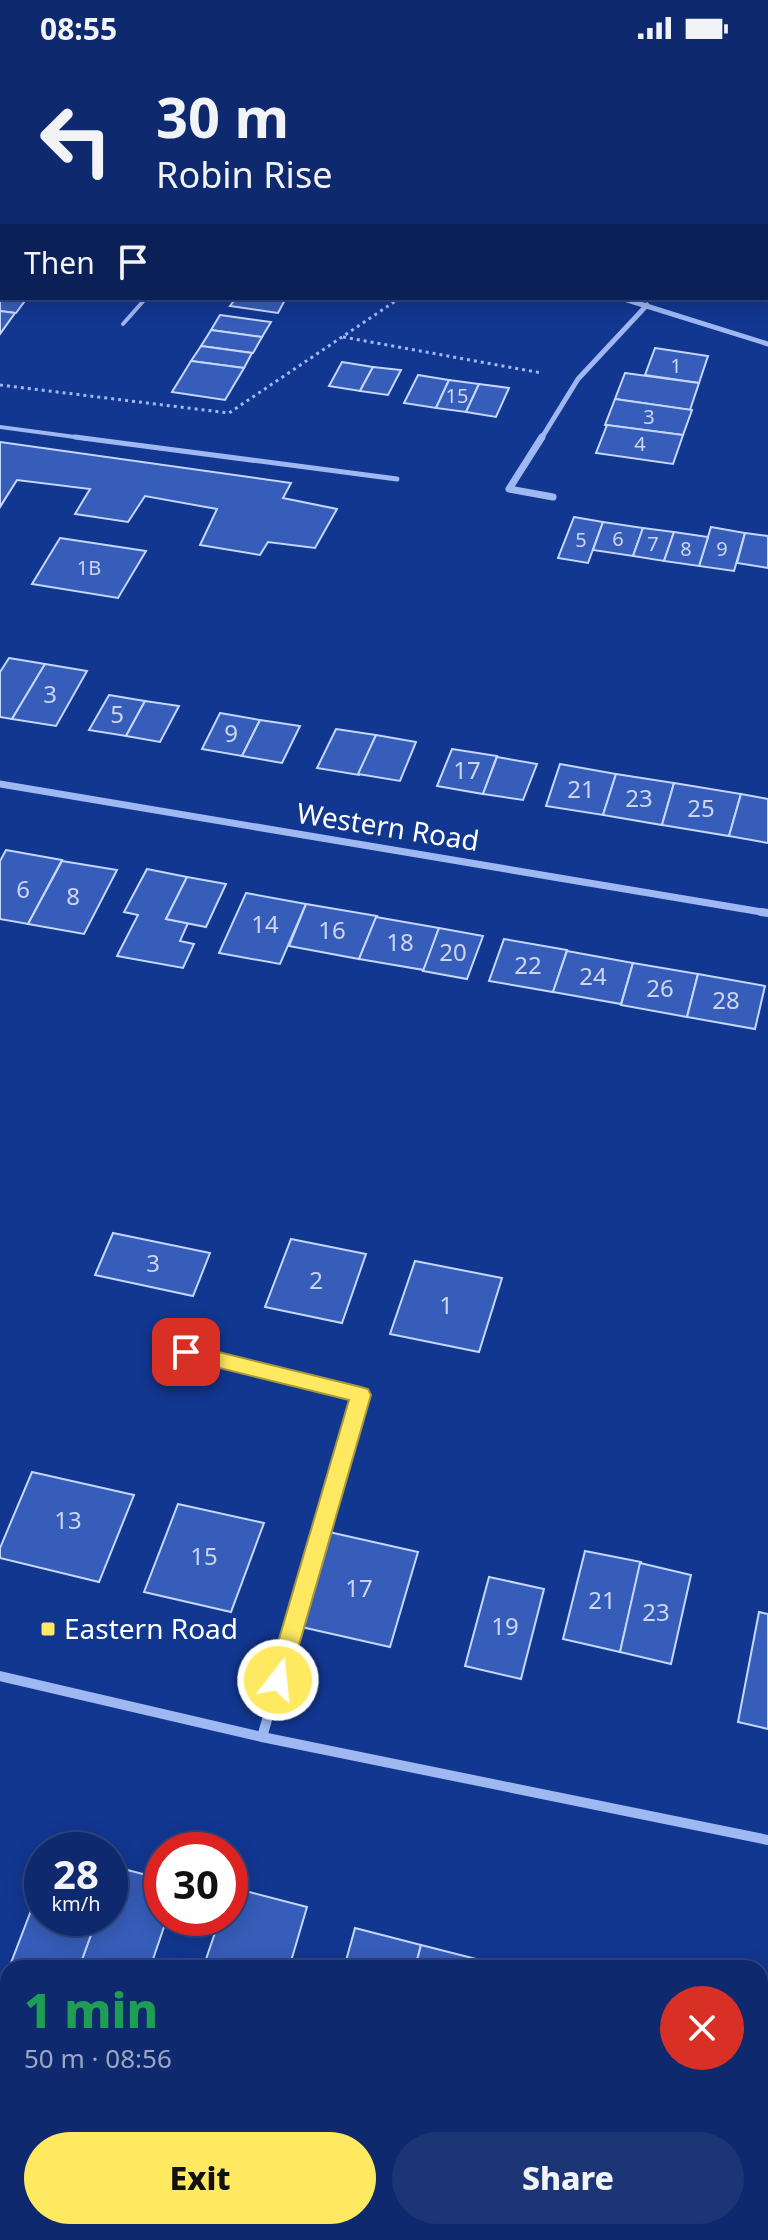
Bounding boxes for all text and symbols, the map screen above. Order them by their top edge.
text: 08:55 [40,8,117,49]
text: 30 m [156,78,289,154]
icon: left [24,88,128,192]
text: Robin Rise [156,150,332,199]
icon: arrive [111,240,155,284]
text: Then [24,242,95,283]
house number: 1 [670,352,682,379]
house number: 15 [446,382,468,409]
house number: 3 [643,403,655,430]
house number: 4 [634,430,646,457]
house number: 6 [612,525,624,552]
house number: 5 [575,526,587,553]
house number: 7 [647,530,659,557]
house number: 8 [680,535,692,562]
house number: 9 [716,535,728,562]
house number: 1B [77,554,101,581]
house number: 3 [43,677,57,710]
house number: 5 [110,697,124,730]
house number: 9 [224,716,238,749]
house number: 17 [453,753,481,786]
house number: 21 [567,772,595,805]
house number: 23 [625,781,653,814]
house number: 25 [687,791,715,824]
street label: Western Road [294,793,482,859]
house number: 6 [16,872,30,905]
house number: 8 [66,879,80,912]
house number: 14 [251,907,279,940]
house number: 16 [318,913,346,946]
house number: 18 [386,925,414,958]
house number: 20 [439,935,467,968]
house number: 22 [514,948,542,981]
house number: 24 [579,959,607,992]
house number: 26 [646,971,674,1004]
house number: 28 [712,983,740,1016]
house number: 3 [146,1246,160,1279]
house number: 2 [309,1263,323,1296]
house number: 1 [439,1288,453,1321]
pin [152,1318,220,1386]
icon: arrive [164,1330,208,1374]
house number: 13 [54,1503,82,1536]
house number: 15 [190,1539,218,1572]
house number: 17 [345,1571,373,1604]
house number: 21 [588,1583,616,1616]
house number: 23 [642,1595,670,1628]
place label: Eastern Road [64,1609,238,1647]
house number: 19 [491,1609,519,1642]
marker: Eastern Road [39,1620,57,1638]
position arrow [236,1638,320,1722]
speed limit sign: 30 [144,1832,248,1936]
text: 28 [53,1846,99,1901]
text: km/h [51,1890,101,1917]
text: 1 min [24,1977,158,2042]
button: close [660,1986,744,2070]
text: 50 m · 08:56 [24,2040,172,2076]
button: Exit [24,2132,376,2224]
button: Share [392,2132,744,2224]

